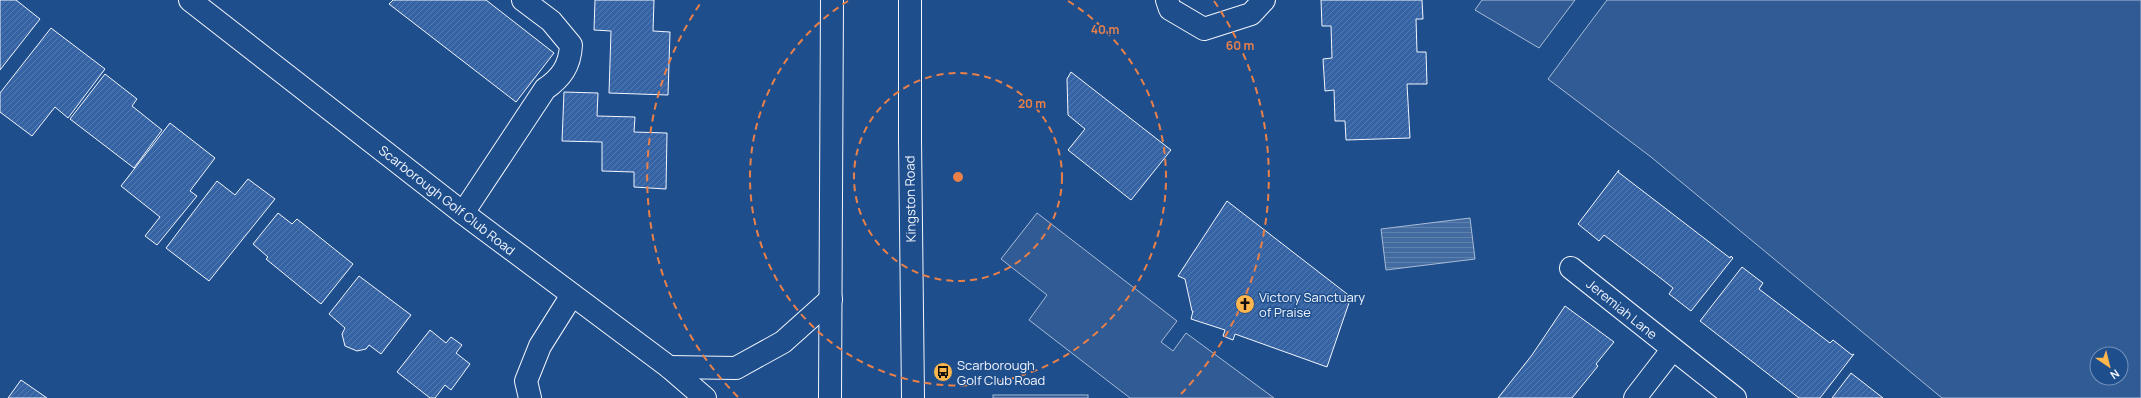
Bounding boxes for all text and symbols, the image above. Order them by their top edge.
text: 40 m [1091,21,1119,38]
text: 60 m [1226,37,1254,54]
text: 20 m [1018,95,1046,112]
street label: Scarborough Golf Club Road [375,141,519,259]
street label: Kingston Road [900,155,920,243]
centre of rings [951,170,965,184]
street label: Jeremiah Lane [1583,275,1662,343]
place label: Victory Sanctuary of Praise [1259,288,1365,321]
church icon: Victory Sanctuary of Praise [1234,293,1256,315]
north arrow [2089,346,2129,386]
place label: Scarborough Golf Club Road [957,356,1045,389]
bus stop icon: Scarborough Golf Club Road [932,361,954,383]
text: N [2107,366,2123,383]

